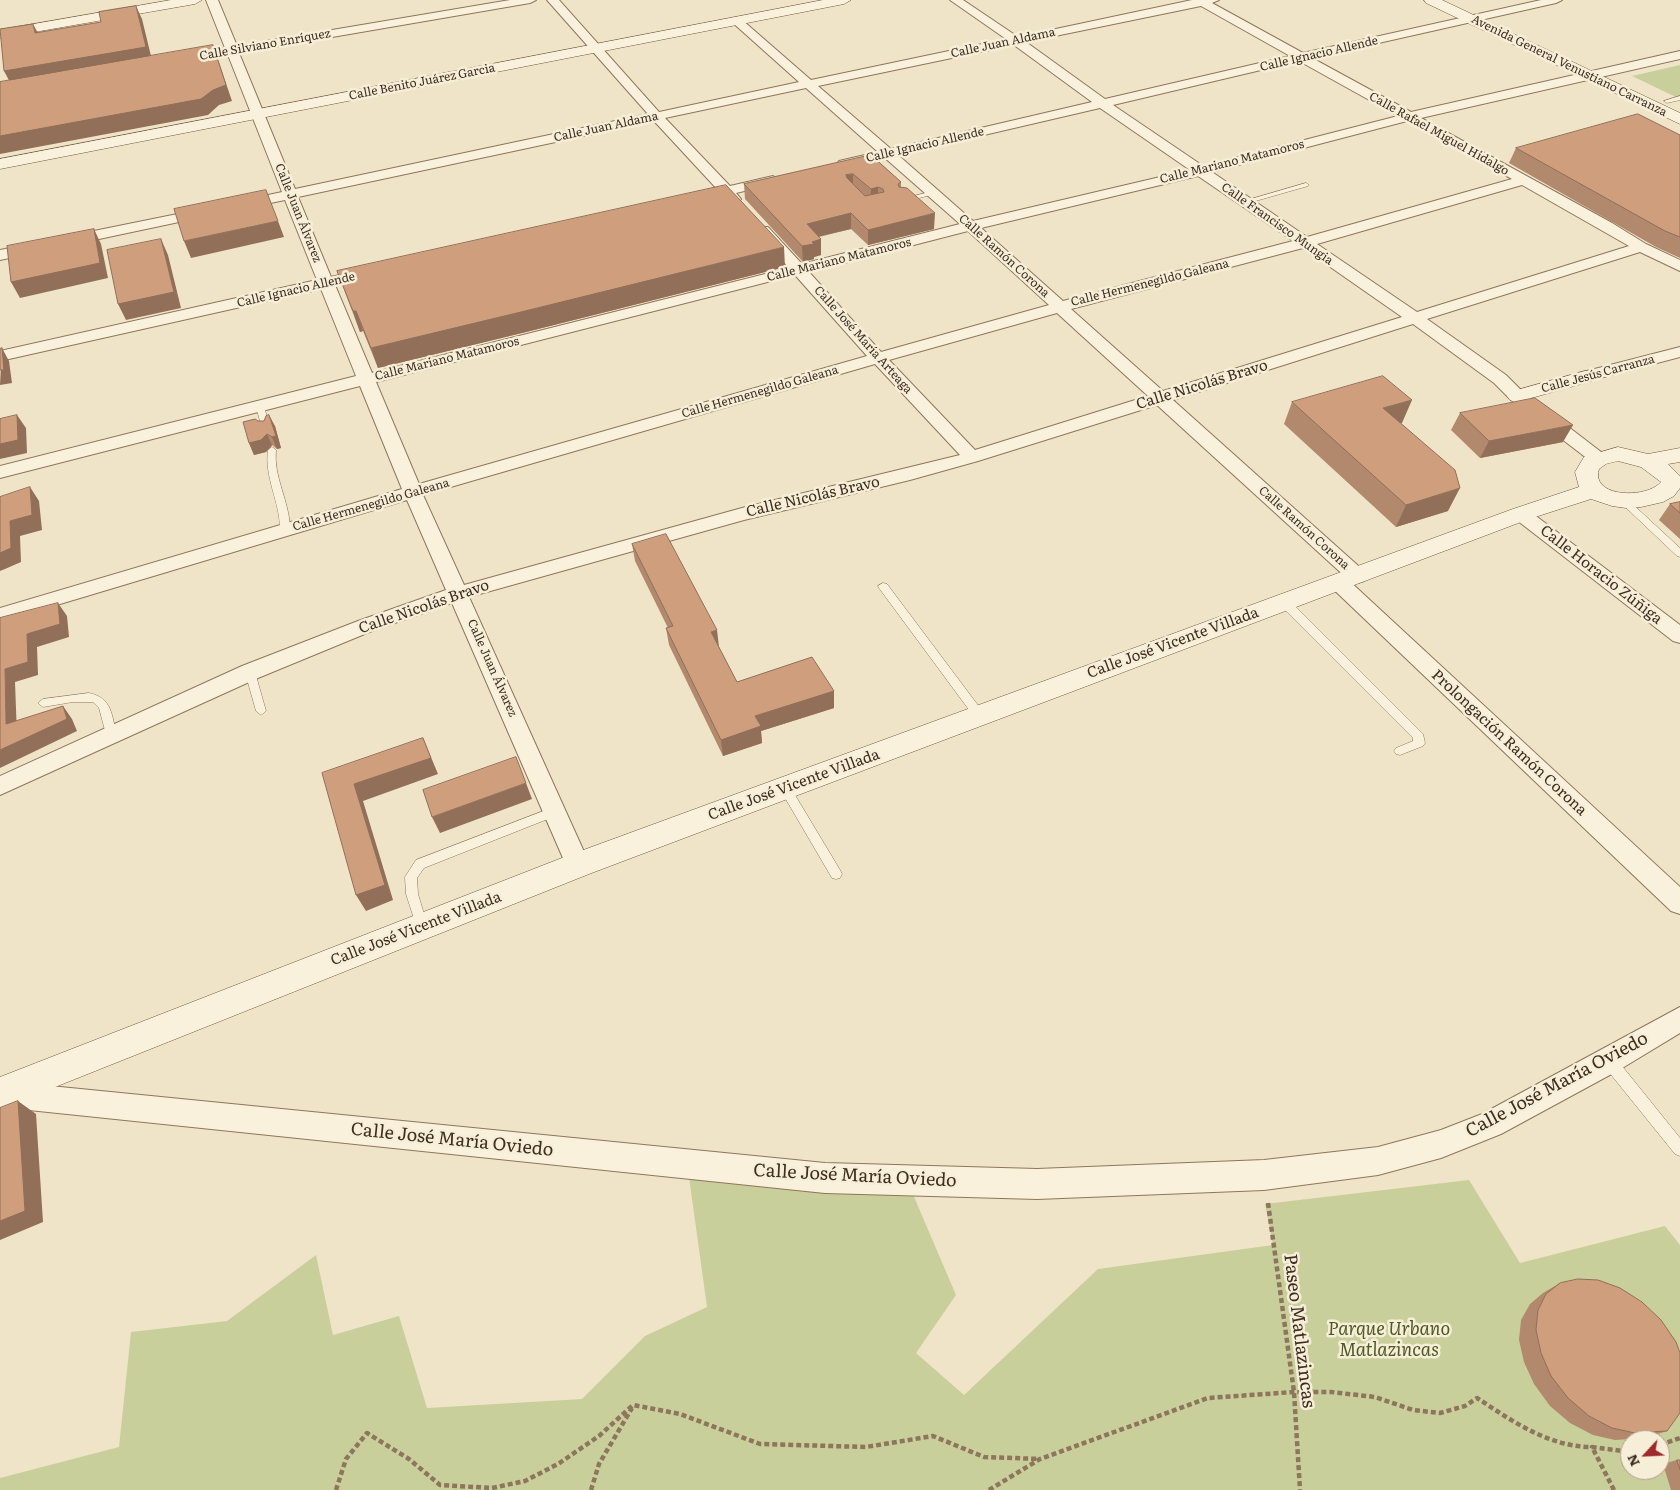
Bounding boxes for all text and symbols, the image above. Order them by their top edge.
street label: Avenida General Venustiano Carranza [1469,12,1669,120]
street label: Calle Juan Aldama [949,25,1057,61]
street label: Calle Silviano Enríquez [198,26,332,64]
street label: Calle Ignacio Allende [1259,33,1379,75]
street label: Calle Benito Juárez Garcia [348,61,496,103]
street label: Calle Rafael Miguel Hidalgo [1367,89,1511,179]
street label: Calle Juan Aldama [552,109,660,145]
street label: Calle Ignacio Allende [865,124,985,166]
street label: Calle Mariano Matamoros [1158,137,1306,187]
street label: Calle Juan Álvarez [272,162,324,264]
street label: Calle Francisco Mungia [1218,180,1336,268]
street label: Calle Ramón Corona [956,211,1052,301]
street label: Calle Mariano Matamoros [765,235,913,285]
street label: Calle Hermenegildo Galeana [1069,256,1231,310]
street label: Calle Ignacio Allende [236,269,356,311]
street label: Calle José María Arteaga [811,283,915,397]
street label: Calle Mariano Matamoros [373,334,521,384]
street label: Calle Jesús Carranza [1540,352,1656,396]
street label: Calle Nicolás Bravo [1134,356,1270,414]
street label: Calle Hermenegildo Galeana [680,363,840,421]
street label: Calle Nicolás Bravo [744,473,882,521]
street label: Calle Hermenegildo Galeana [291,476,451,534]
street label: Calle Ramón Corona [1256,483,1352,573]
street label: Calle Horacio Zúñiga [1536,522,1666,628]
street label: Calle Nicolás Bravo [356,576,492,638]
street label: Calle José Vicente Villada [1085,604,1261,682]
street label: Calle Juan Álvarez [464,617,520,719]
street label: Prolongación Ramón Corona [1428,666,1590,820]
street label: Calle José Vicente Villada [706,746,882,824]
street label: Calle José Vicente Villada [328,888,504,970]
street label: Calle José María Oviedo [1462,1028,1652,1142]
street label: Calle José María Oviedo [350,1119,554,1161]
street label: Calle José María Oviedo [753,1160,957,1192]
street label: Paseo Matlazincas [1279,1253,1319,1409]
park label: Parque Urbano Matlazincas [1328,1319,1450,1362]
north arrow [1620,1430,1670,1480]
text: N [1621,1451,1644,1470]

